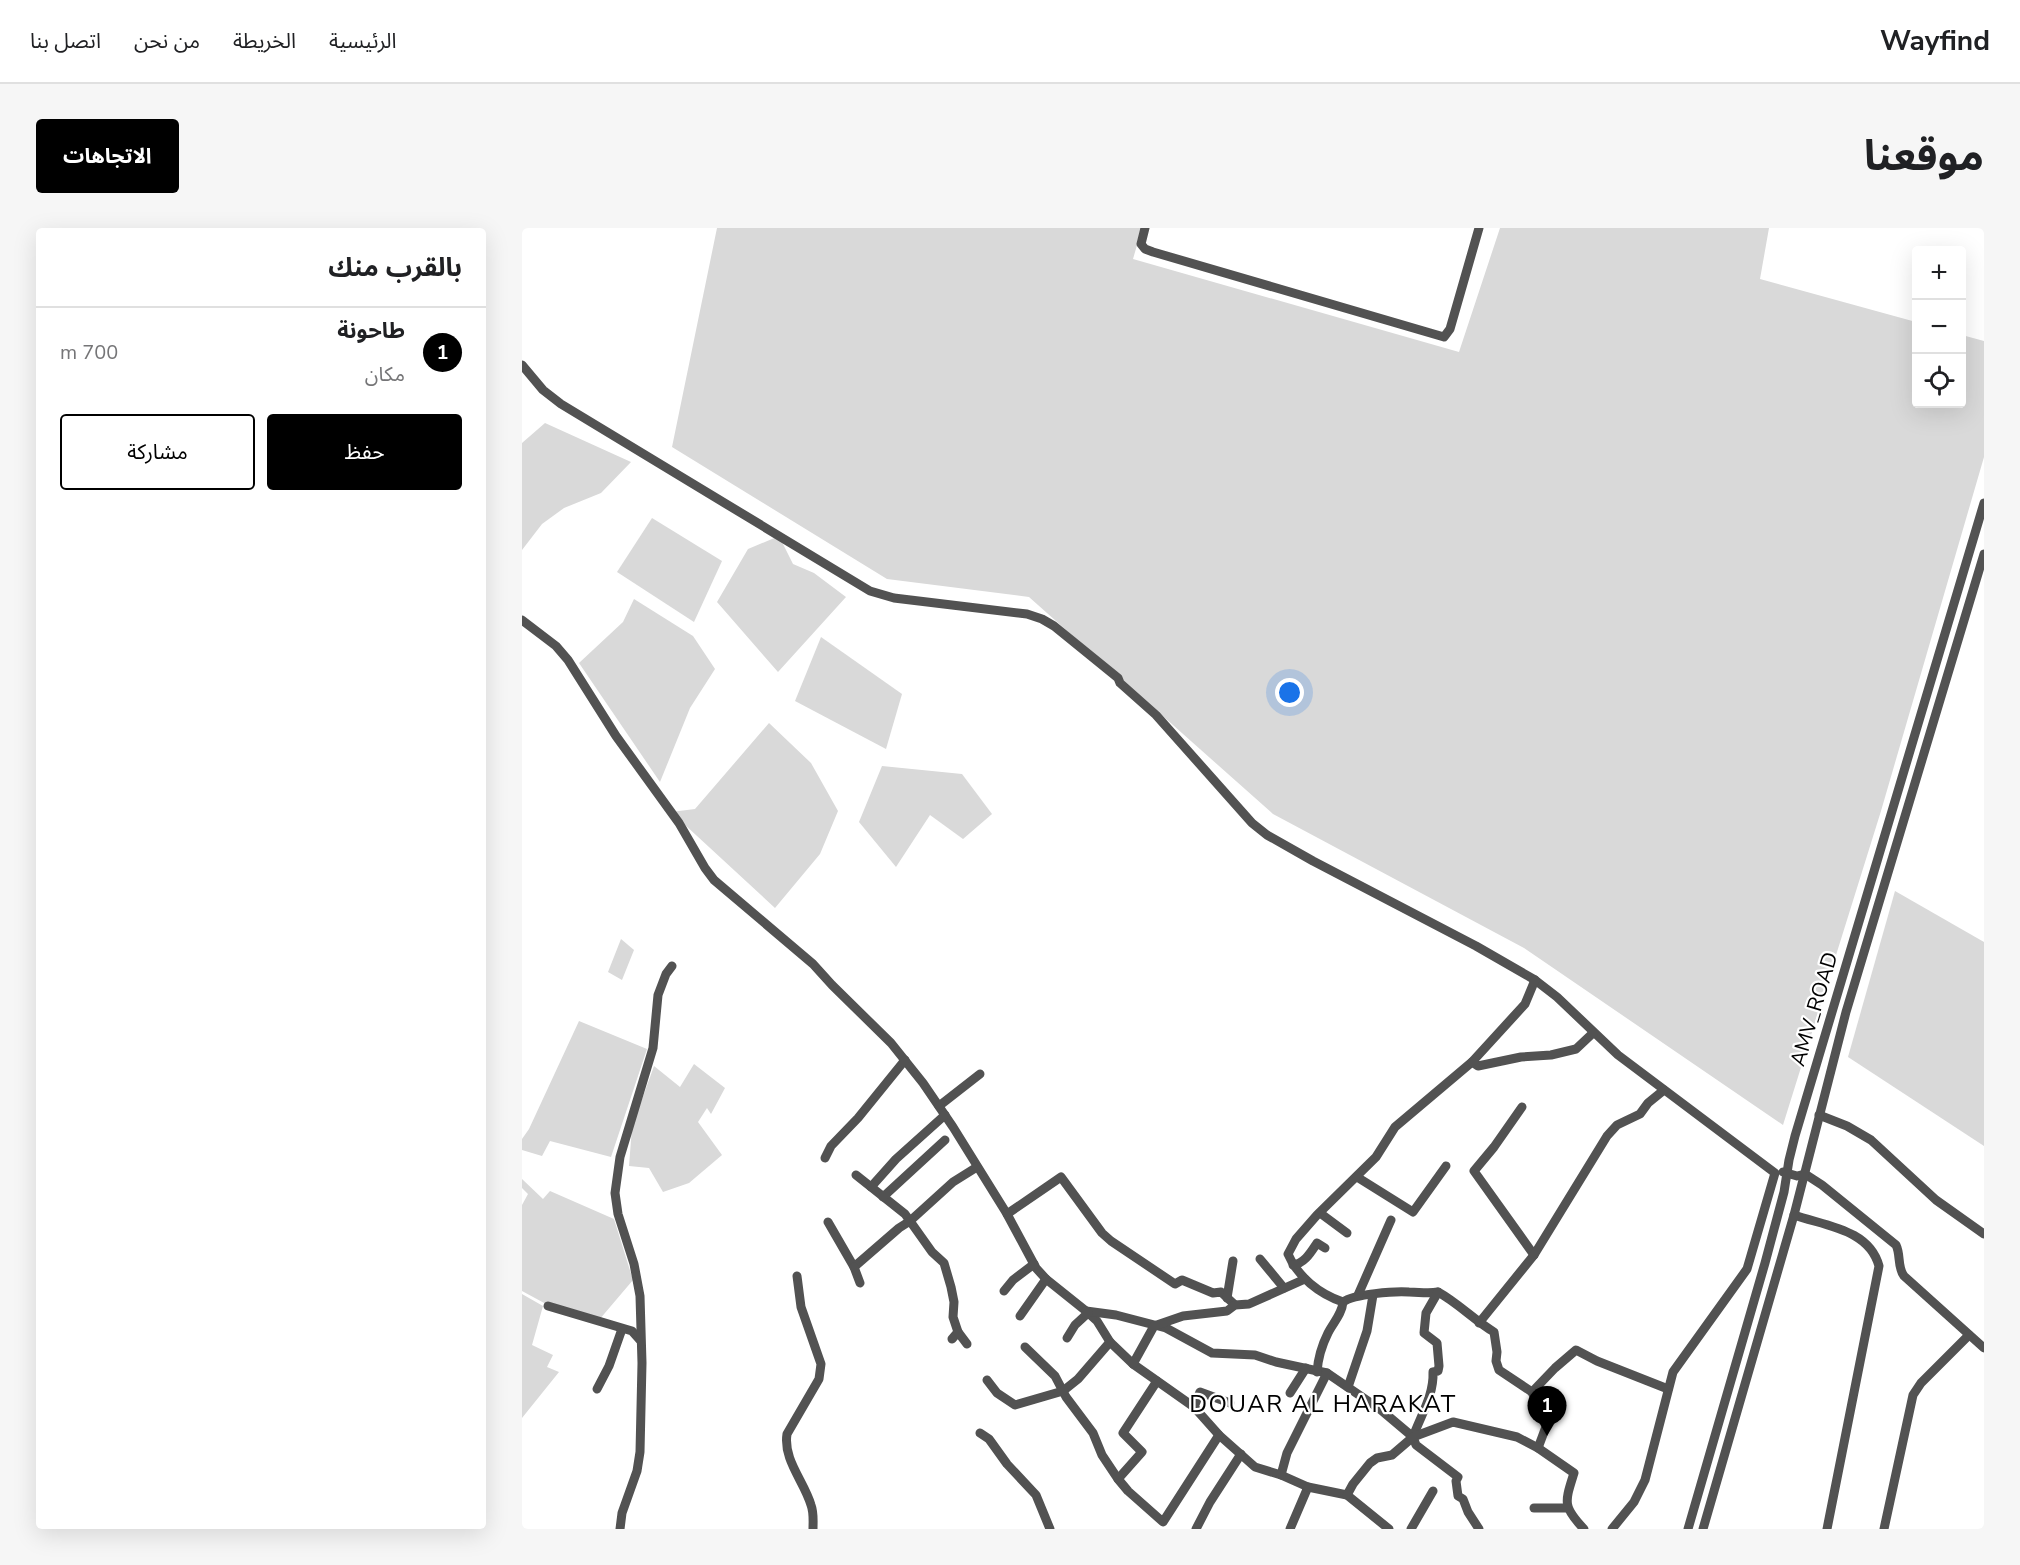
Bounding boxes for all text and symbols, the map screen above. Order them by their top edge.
text: Wayfind [1880,22,1990,60]
text: اتصل بنا [30,27,101,55]
text: من نحن [134,27,200,55]
text: الخريطة [233,27,296,55]
text: الرئيسية [329,27,396,55]
button: الاتجاهات [36,119,179,193]
text: موقعنا [1864,128,1984,185]
map controls [1912,246,1966,408]
button: + [1912,246,1966,300]
text: بالقرب منك [328,250,462,285]
button: − [1912,300,1966,354]
text: طاحونة [337,316,405,346]
text: 700 m [60,339,118,366]
text: 1 [437,339,449,366]
button: locate [1912,354,1966,408]
text: مكان [365,361,405,388]
button: مشاركة [60,414,255,490]
button: حفظ [267,414,462,490]
your location [1275,678,1304,707]
street label: AMV_ROAD [1783,949,1845,1069]
pin: 1 [1528,1386,1566,1436]
district label: DOUAR AL HARAKAT [1189,1388,1457,1420]

